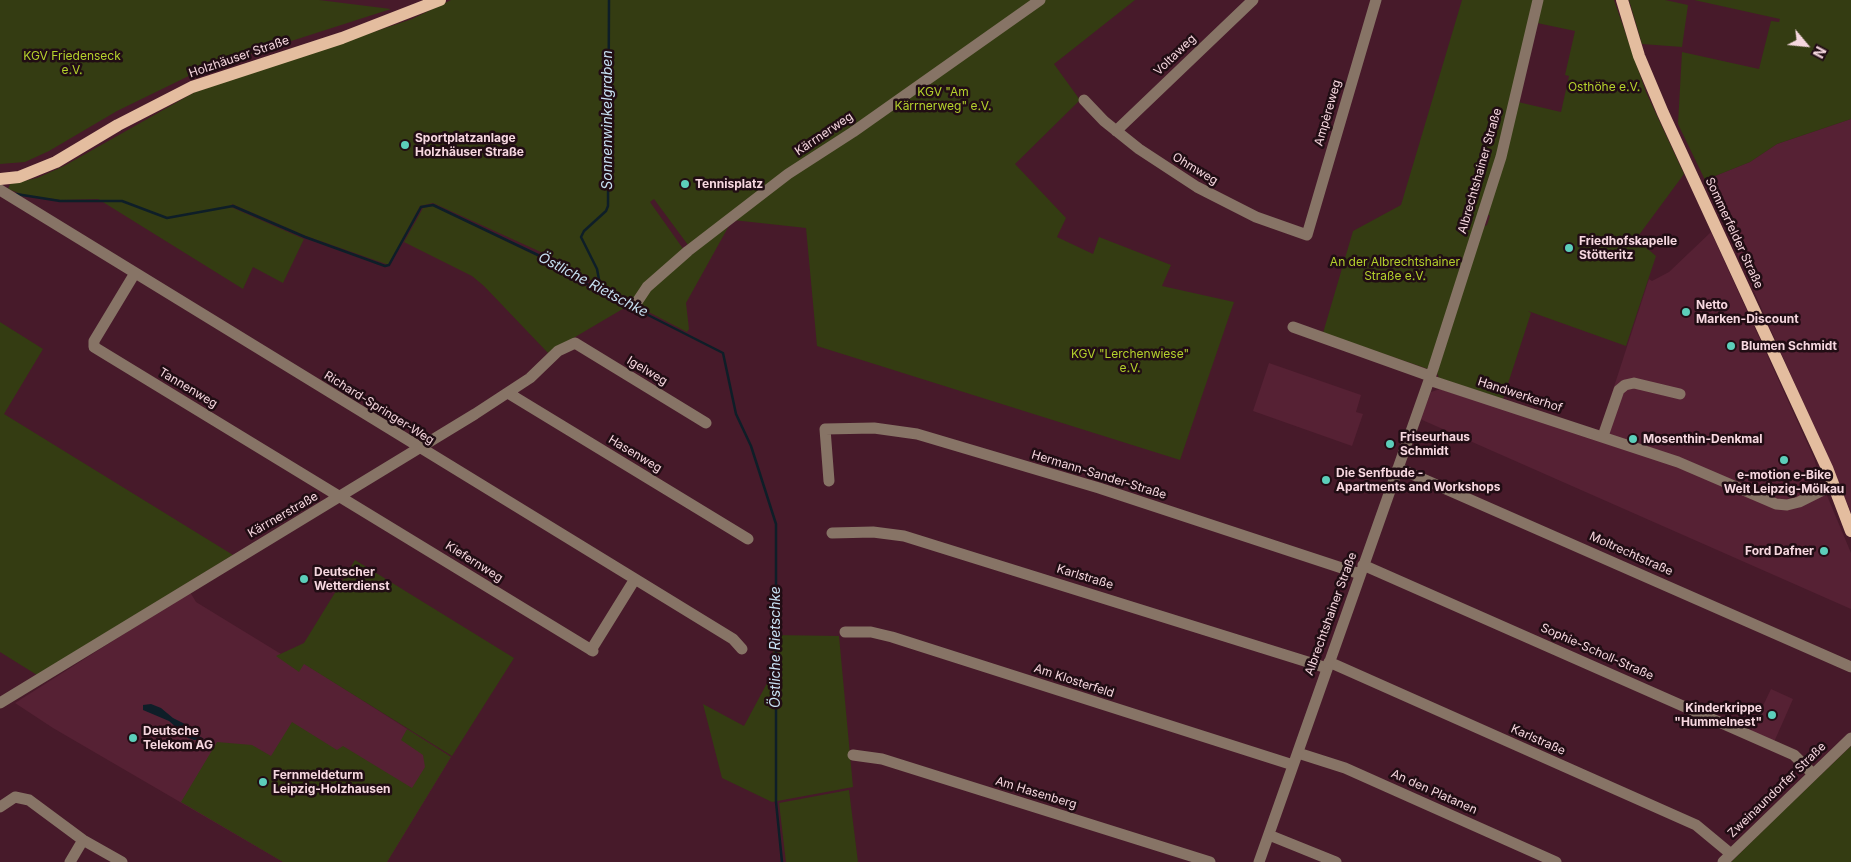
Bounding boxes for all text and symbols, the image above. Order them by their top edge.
north arrow [1781,20,1831,70]
street label: Voltaweg [1151,32,1199,78]
street label: Holzhäuser Straße [187,33,291,81]
text: N [1810,44,1830,61]
park label: KGV Friedenseck e.V. [23,49,121,77]
water label: Sonnenwinkelgraben [600,50,616,190]
street label: Ampèreweg [1312,78,1344,148]
park label: Osthöhe e.V. [1568,80,1640,94]
park label: KGV "Am Kärrnerweg" e.V. [895,85,991,113]
street label: Albrechtshainer Straße [1455,107,1505,235]
street label: Kärrnerweg [792,109,856,159]
place label: Sportplatzanlage Holzhäuser Straße [415,131,524,159]
marker: Sportplatzanlage Holzhäuser Straße [399,139,411,151]
street label: Ohmweg [1170,150,1220,188]
street label: Sommerfelder Straße [1702,175,1766,291]
place label: Tennisplatz [695,177,763,191]
marker: Tennisplatz [679,178,691,190]
place label: Friedhofskapelle Stötteritz [1579,234,1677,262]
marker: Friedhofskapelle Stötteritz [1563,242,1575,254]
water label: Östliche Rietschke [535,249,651,321]
park label: An der Albrechtshainer Straße e.V. [1330,255,1460,283]
place label: Netto Marken-Discount [1696,298,1799,326]
marker: Netto Marken-Discount [1680,306,1692,318]
place label: Blumen Schmidt [1741,339,1837,353]
marker: Blumen Schmidt [1725,340,1737,352]
park label: KGV "Lerchenwiese" e.V. [1071,347,1189,375]
street label: Igelweg [624,353,670,389]
street label: Tannenweg [156,365,220,411]
street label: Richard-Springer-Weg [321,368,437,448]
street label: Handwerkerhof [1476,375,1564,415]
place label: Friseurhaus Schmidt [1400,430,1470,458]
street label: Hasenweg [606,432,664,476]
place label: Mosenthin-Denkmal [1643,432,1763,446]
marker: Mosenthin-Denkmal [1627,433,1639,445]
marker: Friseurhaus Schmidt [1384,438,1396,450]
street label: Hermann-Sander-Straße [1030,448,1168,502]
marker: e-motion e-Bike Welt Leipzig-Mölkau [1778,454,1790,466]
place label: Die Senfbude - Apartments and Workshops [1336,466,1500,494]
place label: e-motion e-Bike Welt Leipzig-Mölkau [1724,468,1844,496]
marker: Die Senfbude - Apartments and Workshops [1320,474,1332,486]
street label: Kärrnerstraße [245,489,321,541]
street label: Moltrechtstraße [1587,529,1675,579]
street label: Kiefernweg [443,539,505,585]
place label: Ford Dafner [1745,544,1814,558]
marker: Ford Dafner [1818,545,1830,557]
street label: Albrechtshainer Straße [1302,550,1360,678]
street label: Karlstraße [1055,562,1115,592]
place label: Deutscher Wetterdienst [314,565,390,593]
marker: Deutscher Wetterdienst [298,573,310,585]
water label: Östliche Rietschke [768,586,784,708]
street label: Sophie-Scholl-Straße [1538,621,1656,683]
street label: Am Klosterfeld [1032,661,1116,701]
place label: Kinderkrippe "Hummelnest" [1674,701,1762,729]
marker: Kinderkrippe "Hummelnest" [1766,709,1778,721]
street label: Karlstraße [1508,722,1568,758]
place label: Deutsche Telekom AG [143,724,213,752]
marker: Deutsche Telekom AG [127,732,139,744]
street label: Zweinaundorfer Straße [1725,739,1829,841]
street label: An den Platanen [1389,767,1479,817]
place label: Fernmeldeturm Leipzig-Holzhausen [273,768,391,796]
street label: Am Hasenberg [994,774,1078,812]
marker: Fernmeldeturm Leipzig-Holzhausen [257,776,269,788]

